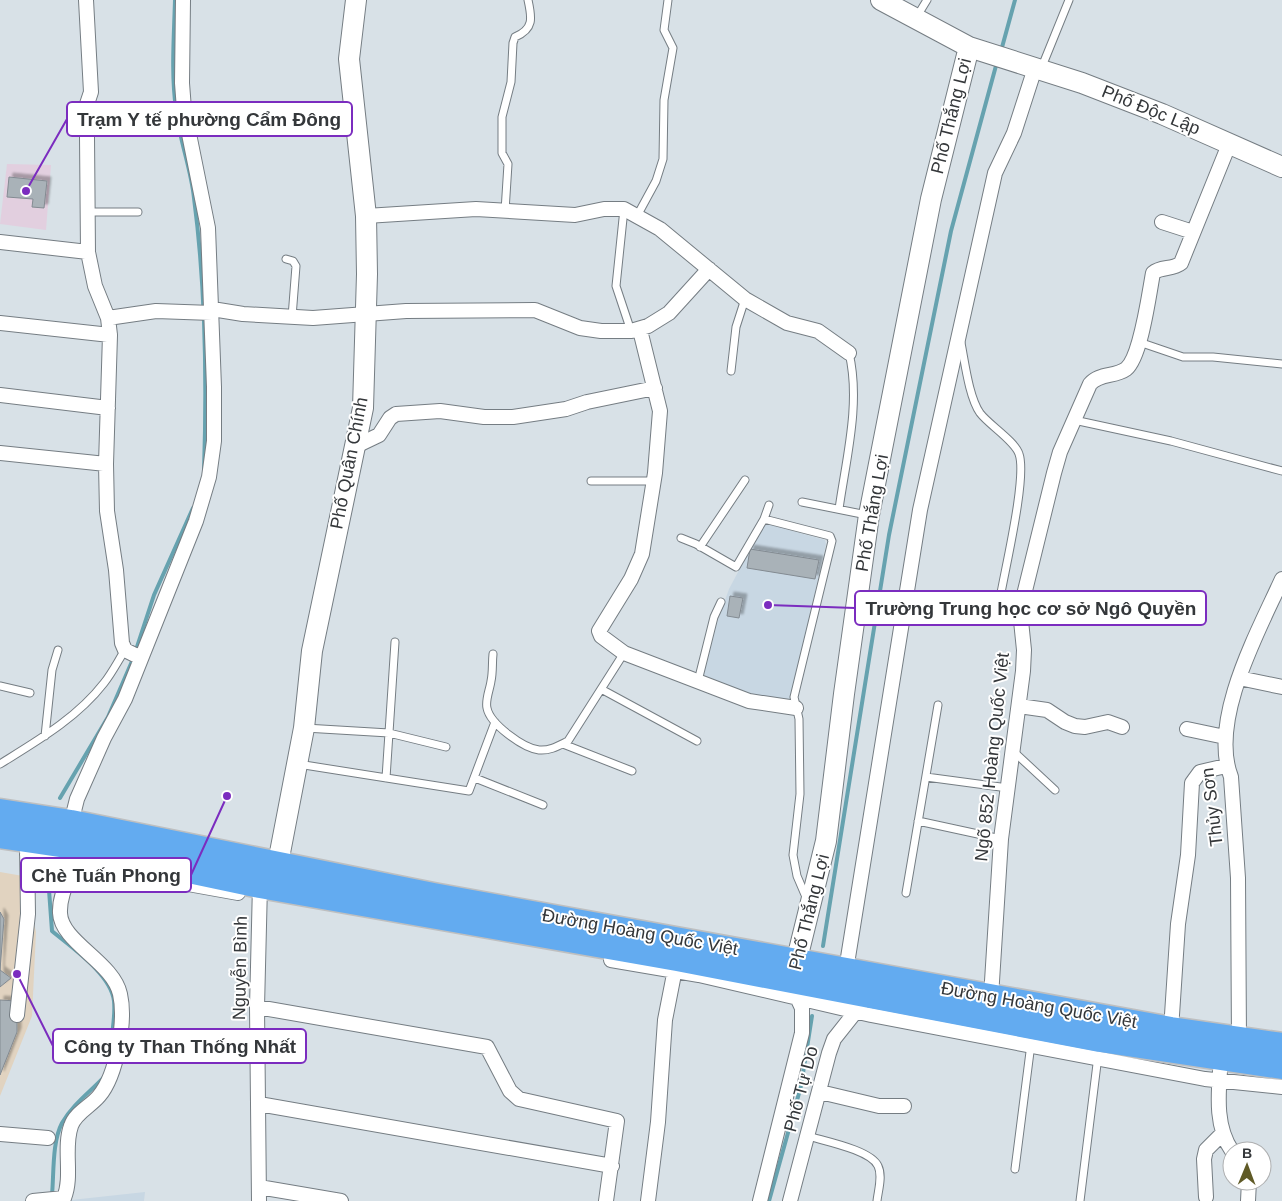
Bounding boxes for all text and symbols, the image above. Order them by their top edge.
street label: Phố Thắng Lợi [926,56,975,176]
street label: Phố Độc Lập [1099,81,1203,139]
callout: Trạm Y tế phường Cẩm Đông [67,102,352,136]
text: Trạm Y tế phường Cẩm Đông [77,109,341,130]
street label: Phố Quân Chính [326,395,372,531]
street label: Phố Thắng Lợi [851,453,892,573]
callout: Trường Trung học cơ sở Ngô Quyền [855,591,1206,625]
text: Trường Trung học cơ sở Ngô Quyền [866,598,1196,619]
street label: Ngõ 852 Hoàng Quốc Việt [971,652,1013,862]
street label: Thủy Sơn [1197,767,1227,847]
street label: Phố Thắng Lợi [784,852,833,972]
callout: Chè Tuấn Phong [21,858,191,892]
text: Chè Tuấn Phong [31,865,181,886]
street label: Đường Hoàng Quốc Việt [540,905,740,959]
street label: Nguyễn Bình [228,916,251,1020]
street label: Đường Hoàng Quốc Việt [939,978,1139,1032]
callout: Công ty Than Thống Nhất [53,1029,306,1063]
text: Công ty Than Thống Nhất [64,1036,297,1057]
street label: Phố Tự Do [780,1044,822,1134]
north arrow [1222,1141,1272,1191]
text: B [1242,1145,1252,1161]

